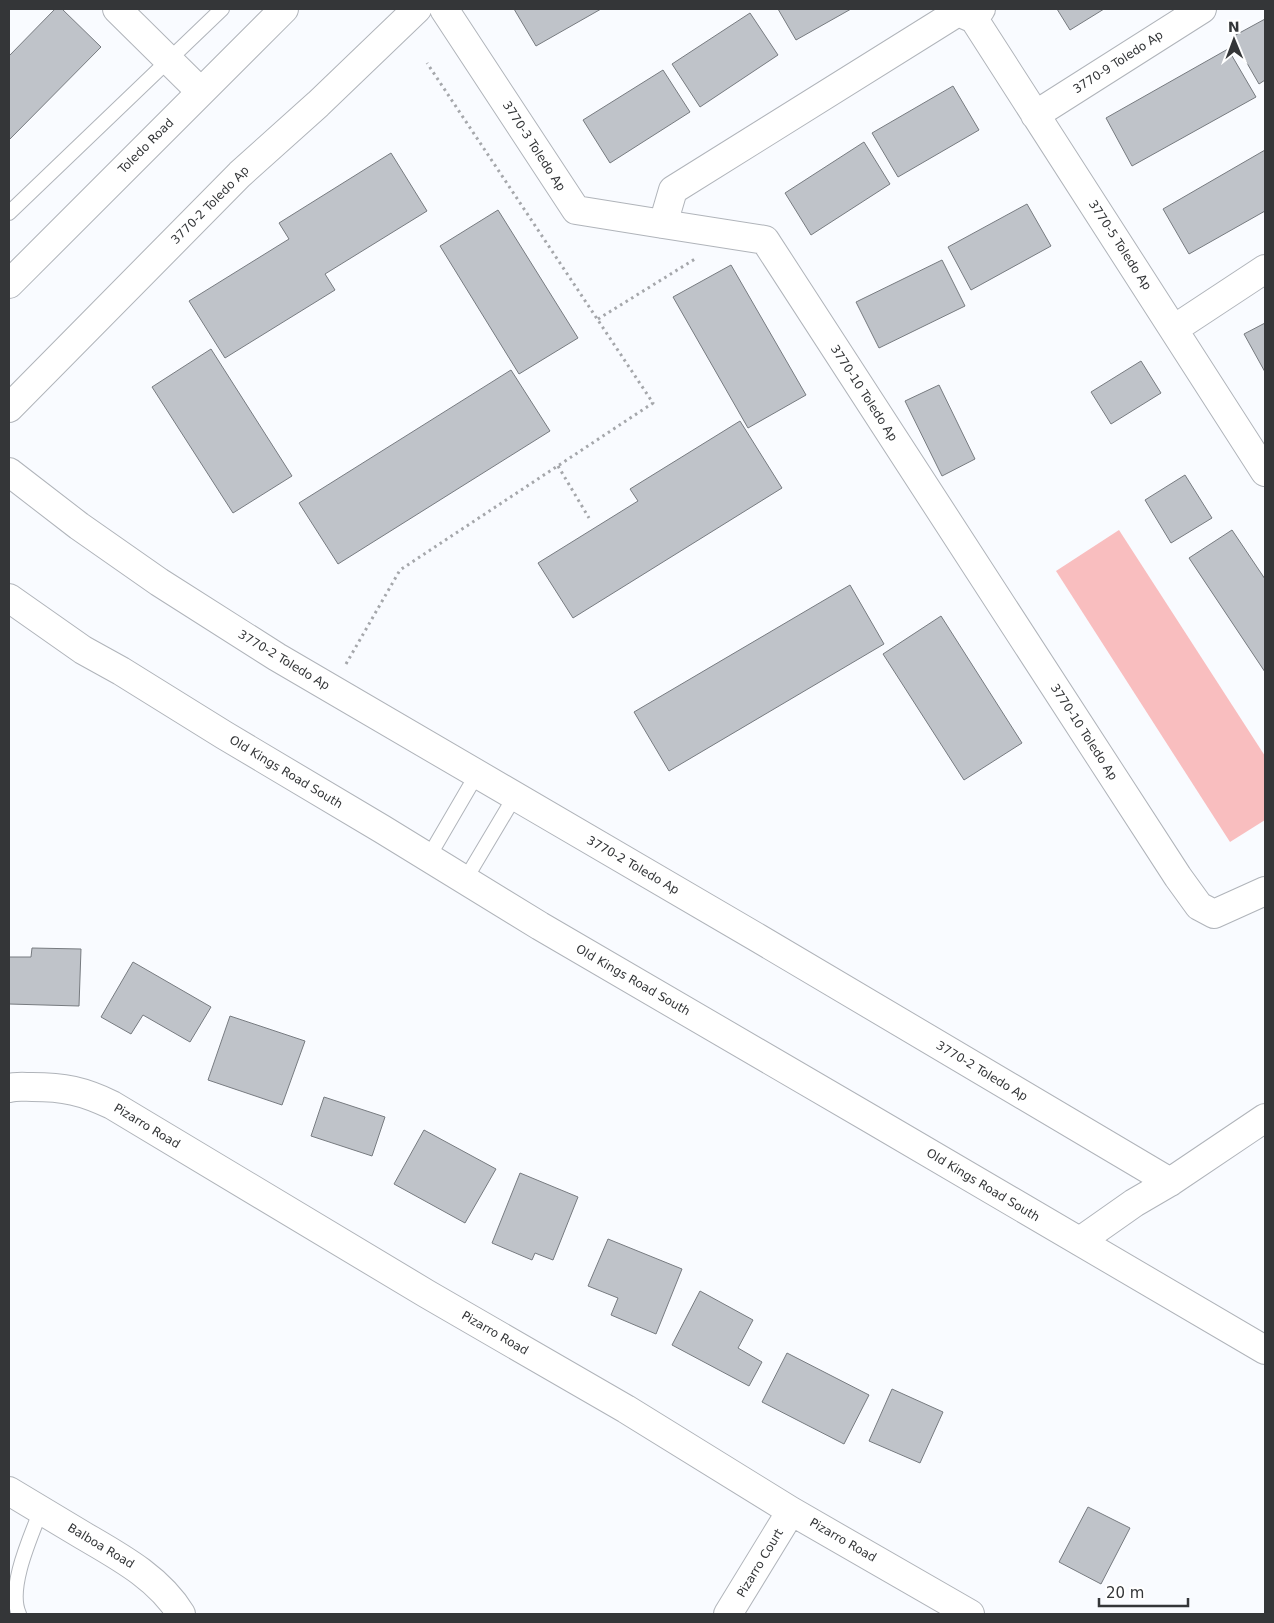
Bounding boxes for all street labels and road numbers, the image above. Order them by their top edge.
street label: 3770-9 Toledo Ap [1070,28,1166,96]
street label: 3770-3 Toledo Ap [500,98,568,194]
street label: Toledo Road [115,116,176,177]
street label: 3770-2 Toledo Ap [168,163,252,247]
street label: 3770-5 Toledo Ap [1086,197,1154,293]
street label: 3770-10 Toledo Ap [828,342,900,444]
street label: 3770-2 Toledo Ap [236,627,332,693]
street label: 3770-10 Toledo Ap [1048,681,1120,783]
street label: Old Kings Road South [227,733,345,811]
street label: 3770-2 Toledo Ap [584,833,682,897]
street label: Old Kings Road South [573,942,693,1018]
street label: 3770-2 Toledo Ap [934,1038,1030,1104]
street label: Pizarro Road [111,1101,183,1151]
street label: Old Kings Road South [924,1146,1042,1224]
street label: Pizarro Road [459,1308,531,1358]
street label: Pizarro Road [807,1515,879,1565]
street label: Balboa Road [65,1521,137,1571]
street label: Pizarro Court [734,1526,786,1600]

